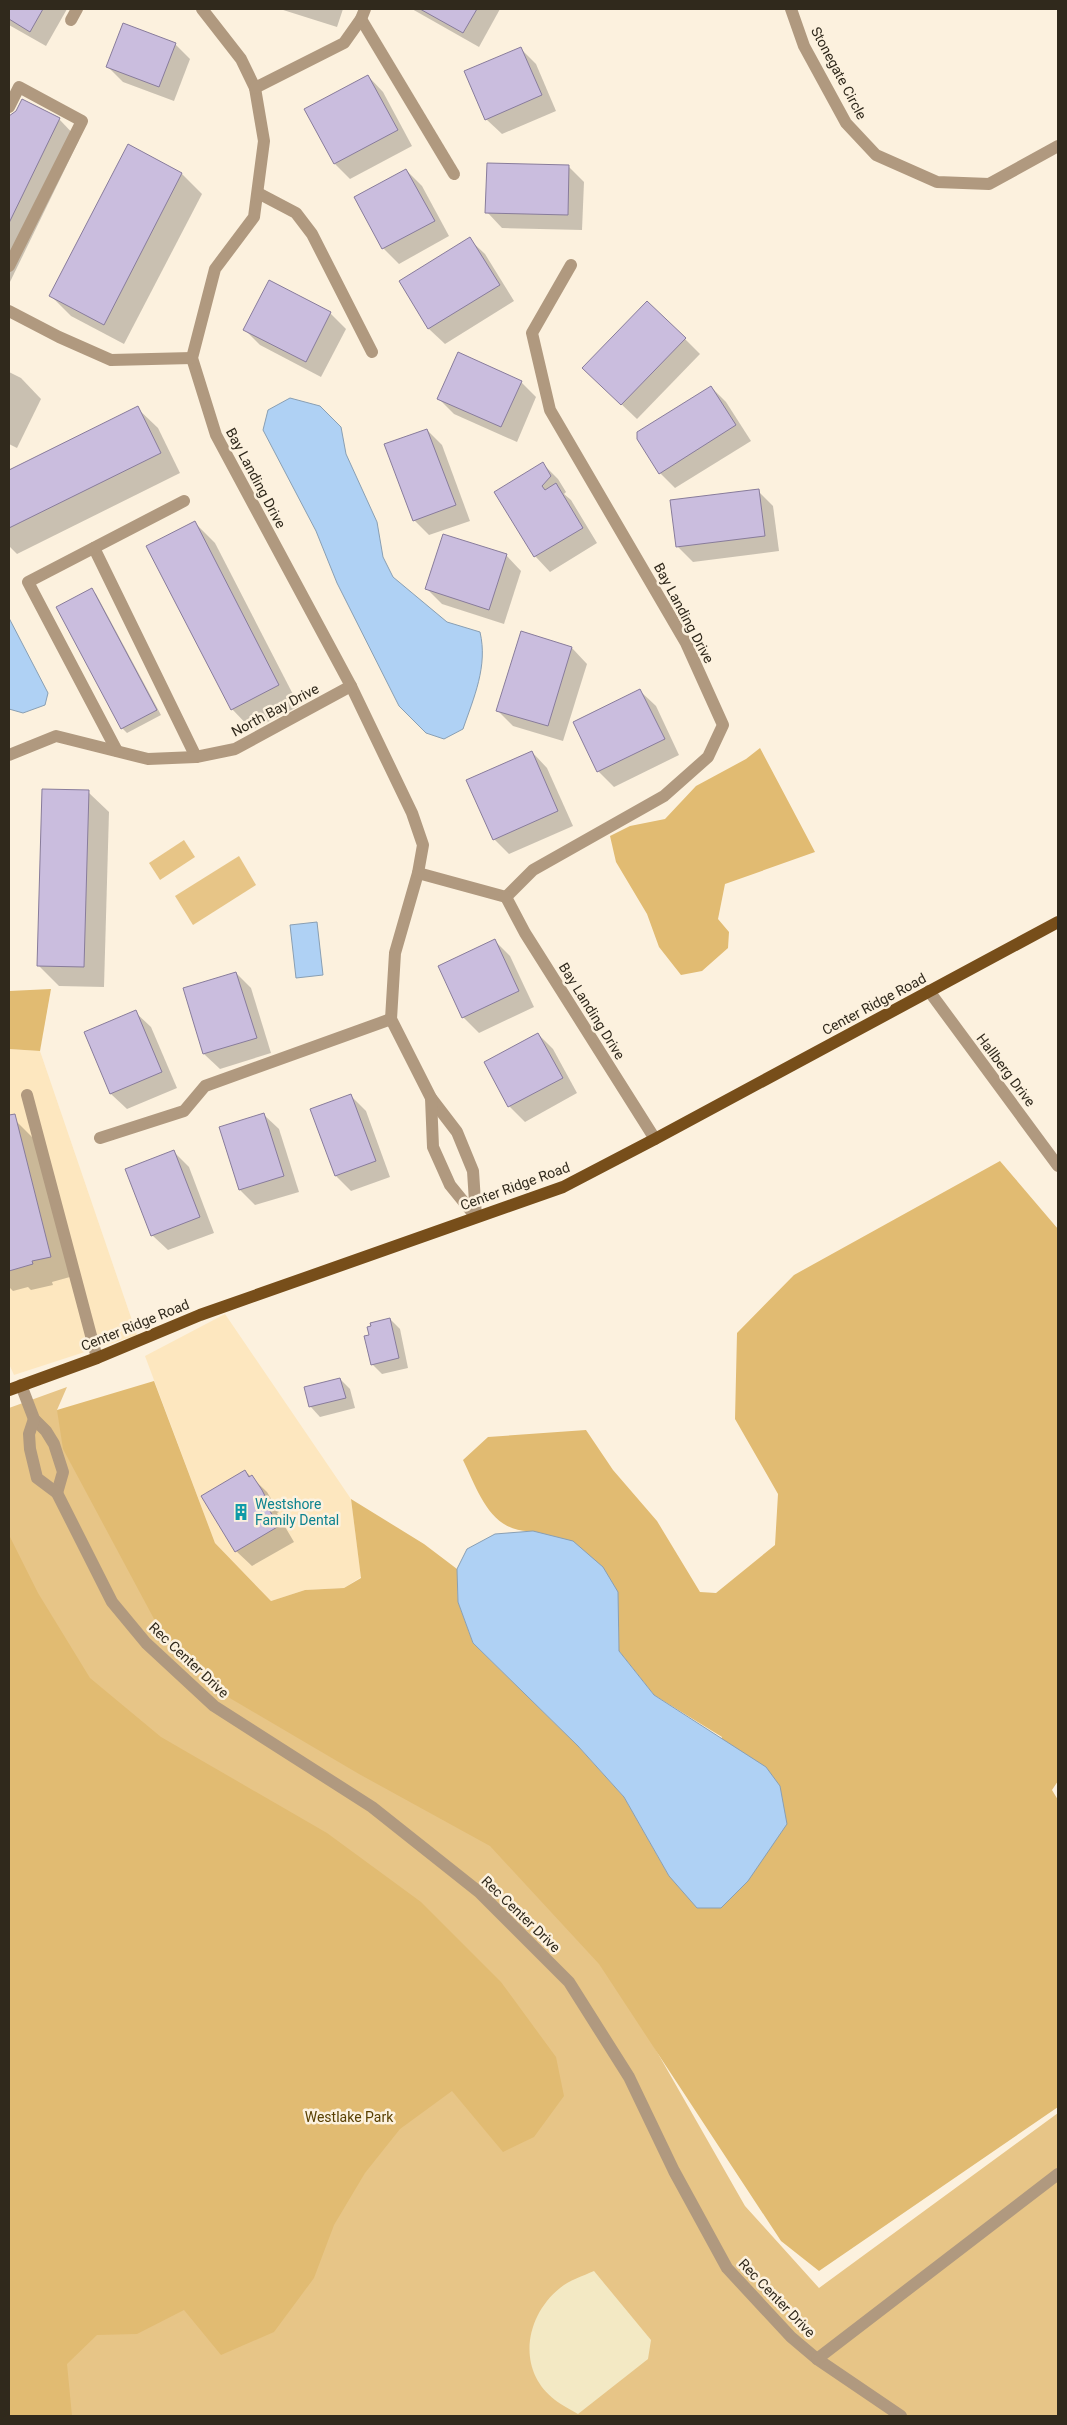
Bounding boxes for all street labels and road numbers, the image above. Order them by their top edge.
street label: Stonegate Circle [808,24,870,122]
street label: Bay Landing Drive [223,425,289,531]
street label: Bay Landing Drive [651,560,717,666]
street label: North Bay Drive [229,680,321,740]
street label: Bay Landing Drive [556,960,628,1062]
street label: Center Ridge Road [819,970,929,1038]
street label: Hallberg Drive [973,1030,1039,1110]
street label: Center Ridge Road [458,1159,572,1213]
street label: Center Ridge Road [79,1296,191,1354]
street label: Rec Center Drive [146,1619,232,1701]
street label: Rec Center Drive [478,1873,564,1955]
street label: Rec Center Drive [736,2255,818,2341]

